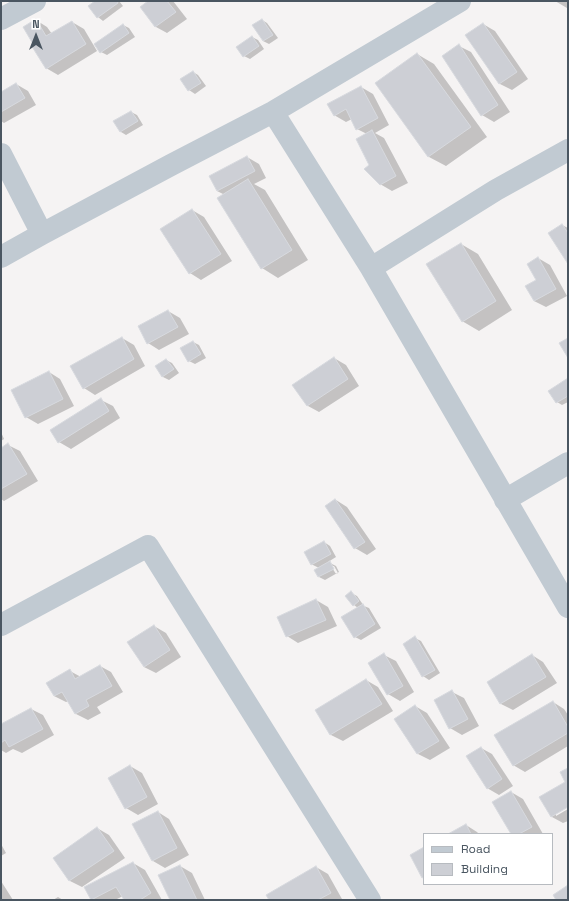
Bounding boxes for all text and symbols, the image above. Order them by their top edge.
north arrow [16,16,56,56]
text: N [32,17,40,31]
legend [423,833,553,885]
text: Road [461,841,490,857]
text: Building [461,861,508,877]

